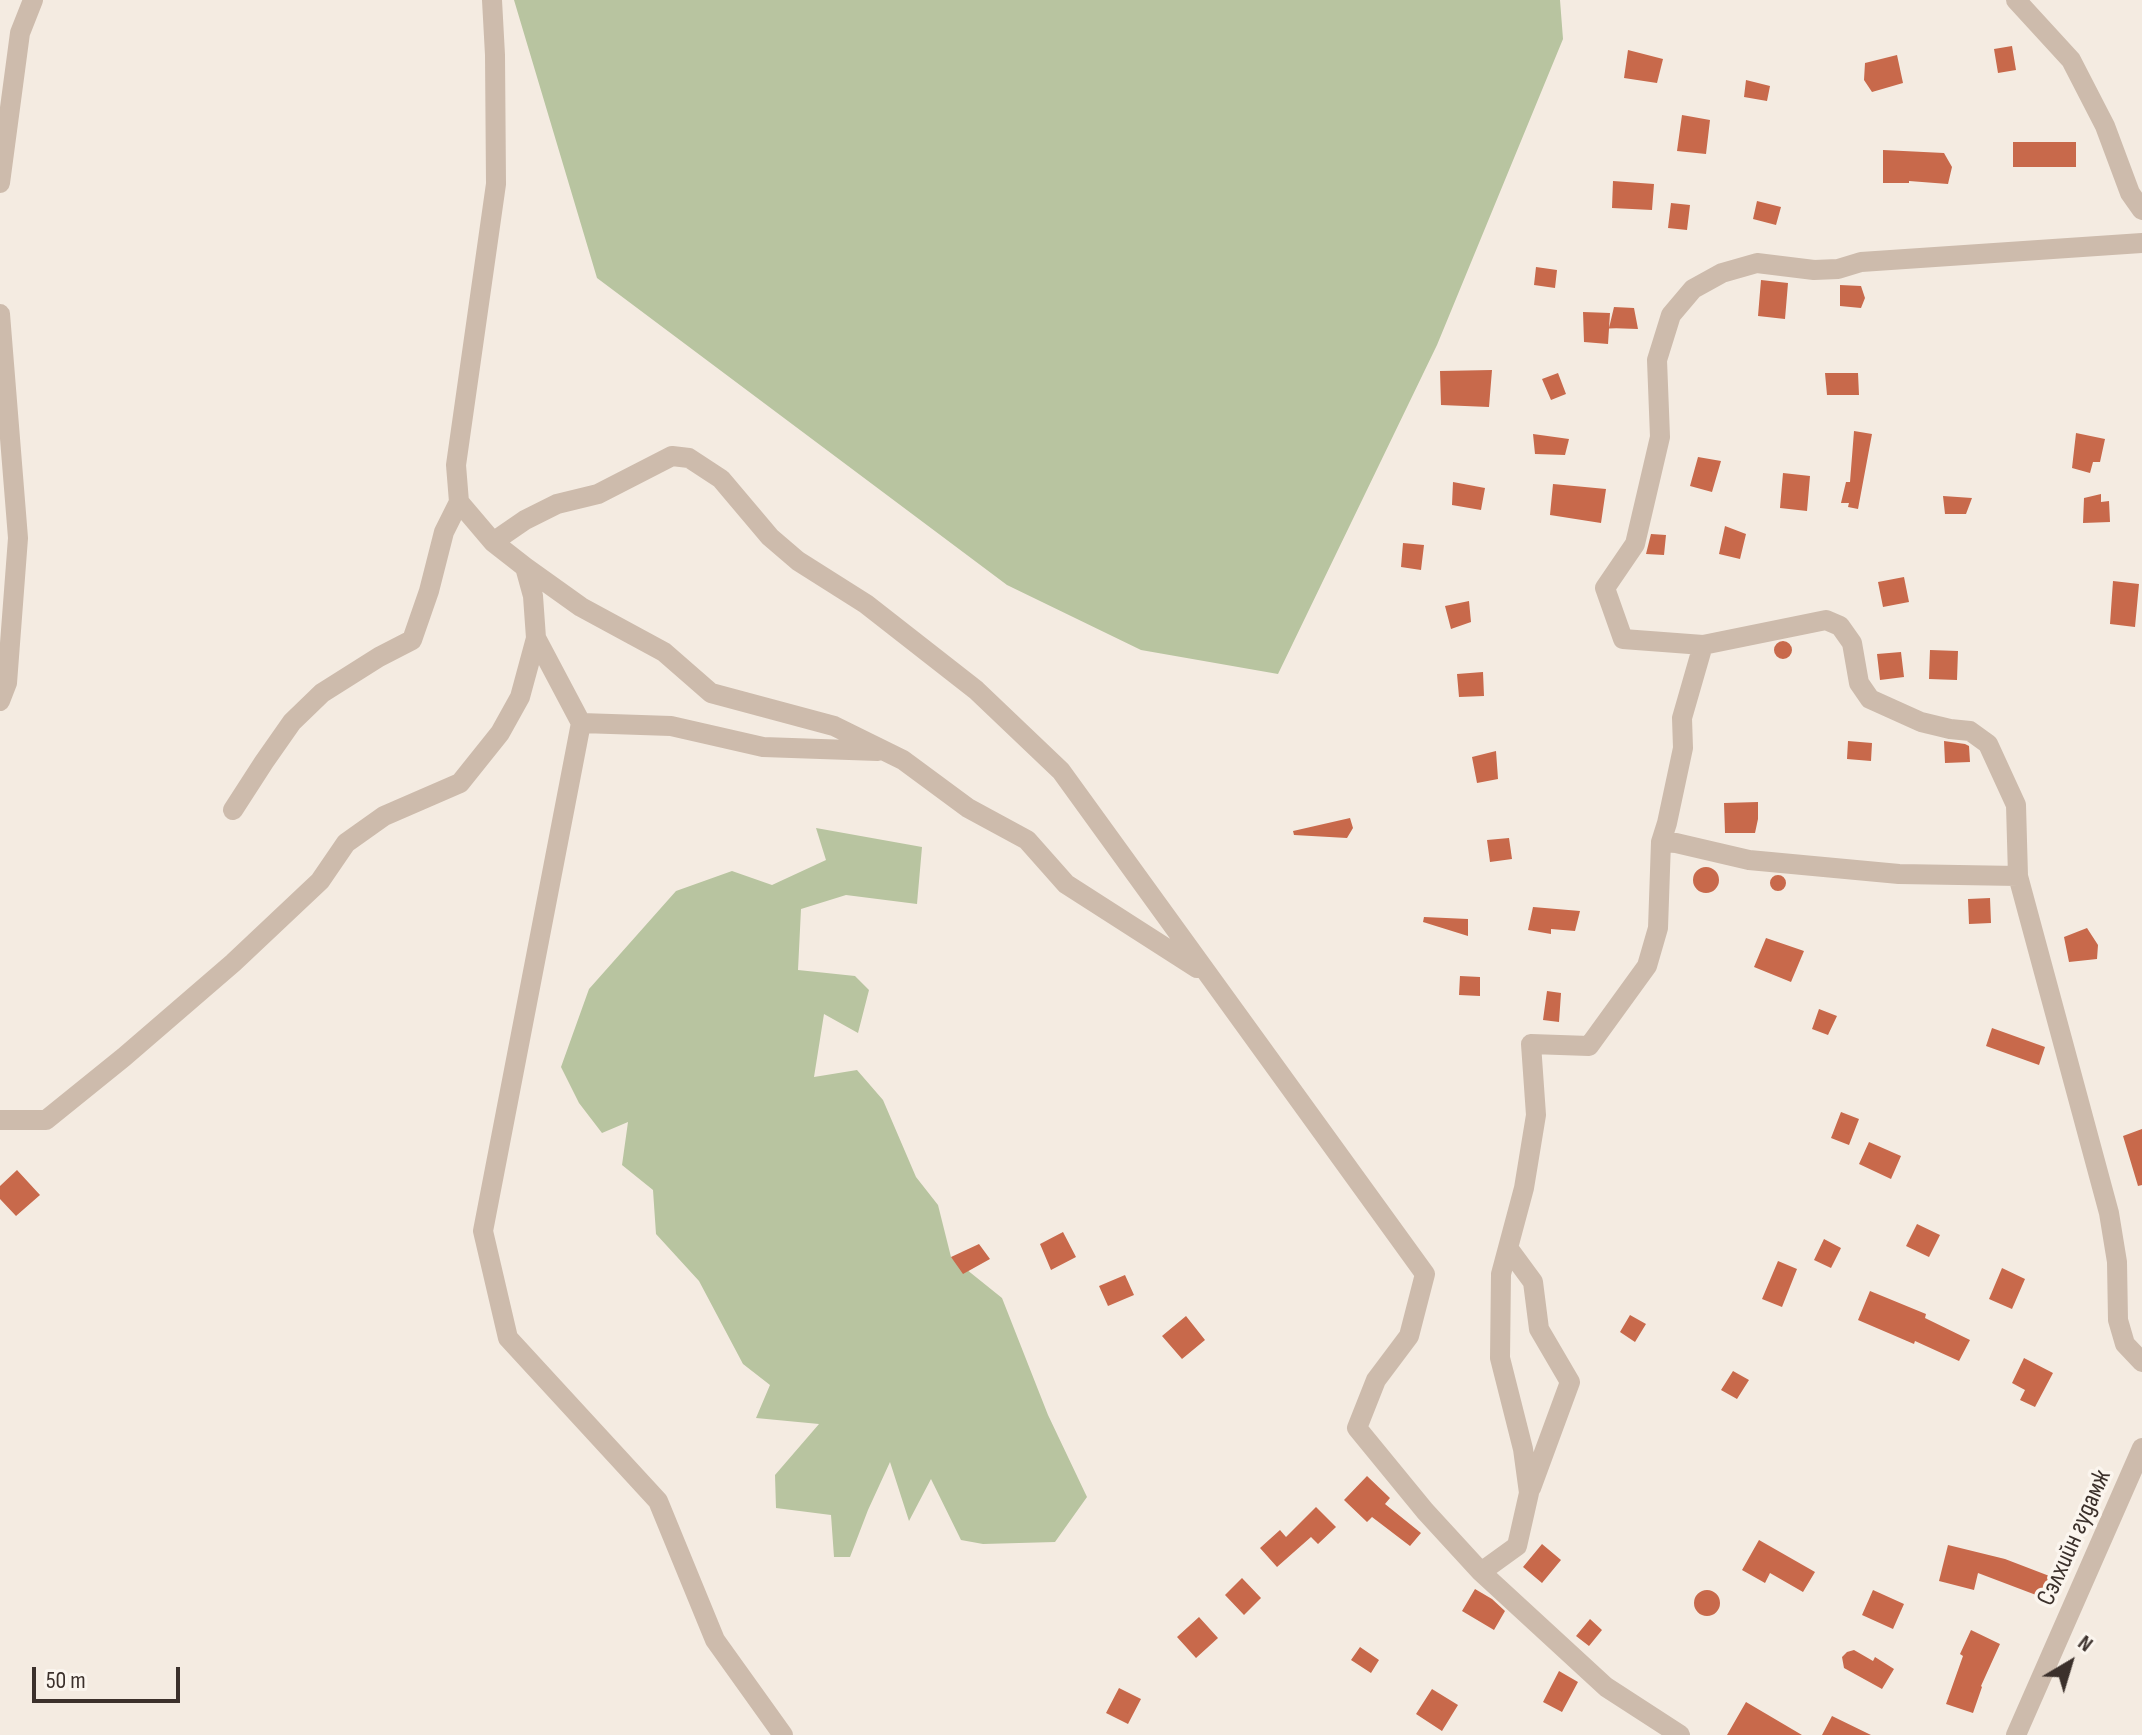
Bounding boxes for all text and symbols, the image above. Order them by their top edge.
street label: Сэлхийн гудамж [2031,1465,2119,1611]
north arrow [2030,1623,2110,1703]
text: N [2072,1629,2098,1658]
scale bar [36,1651,184,1701]
text: 50 m [46,1666,86,1695]

